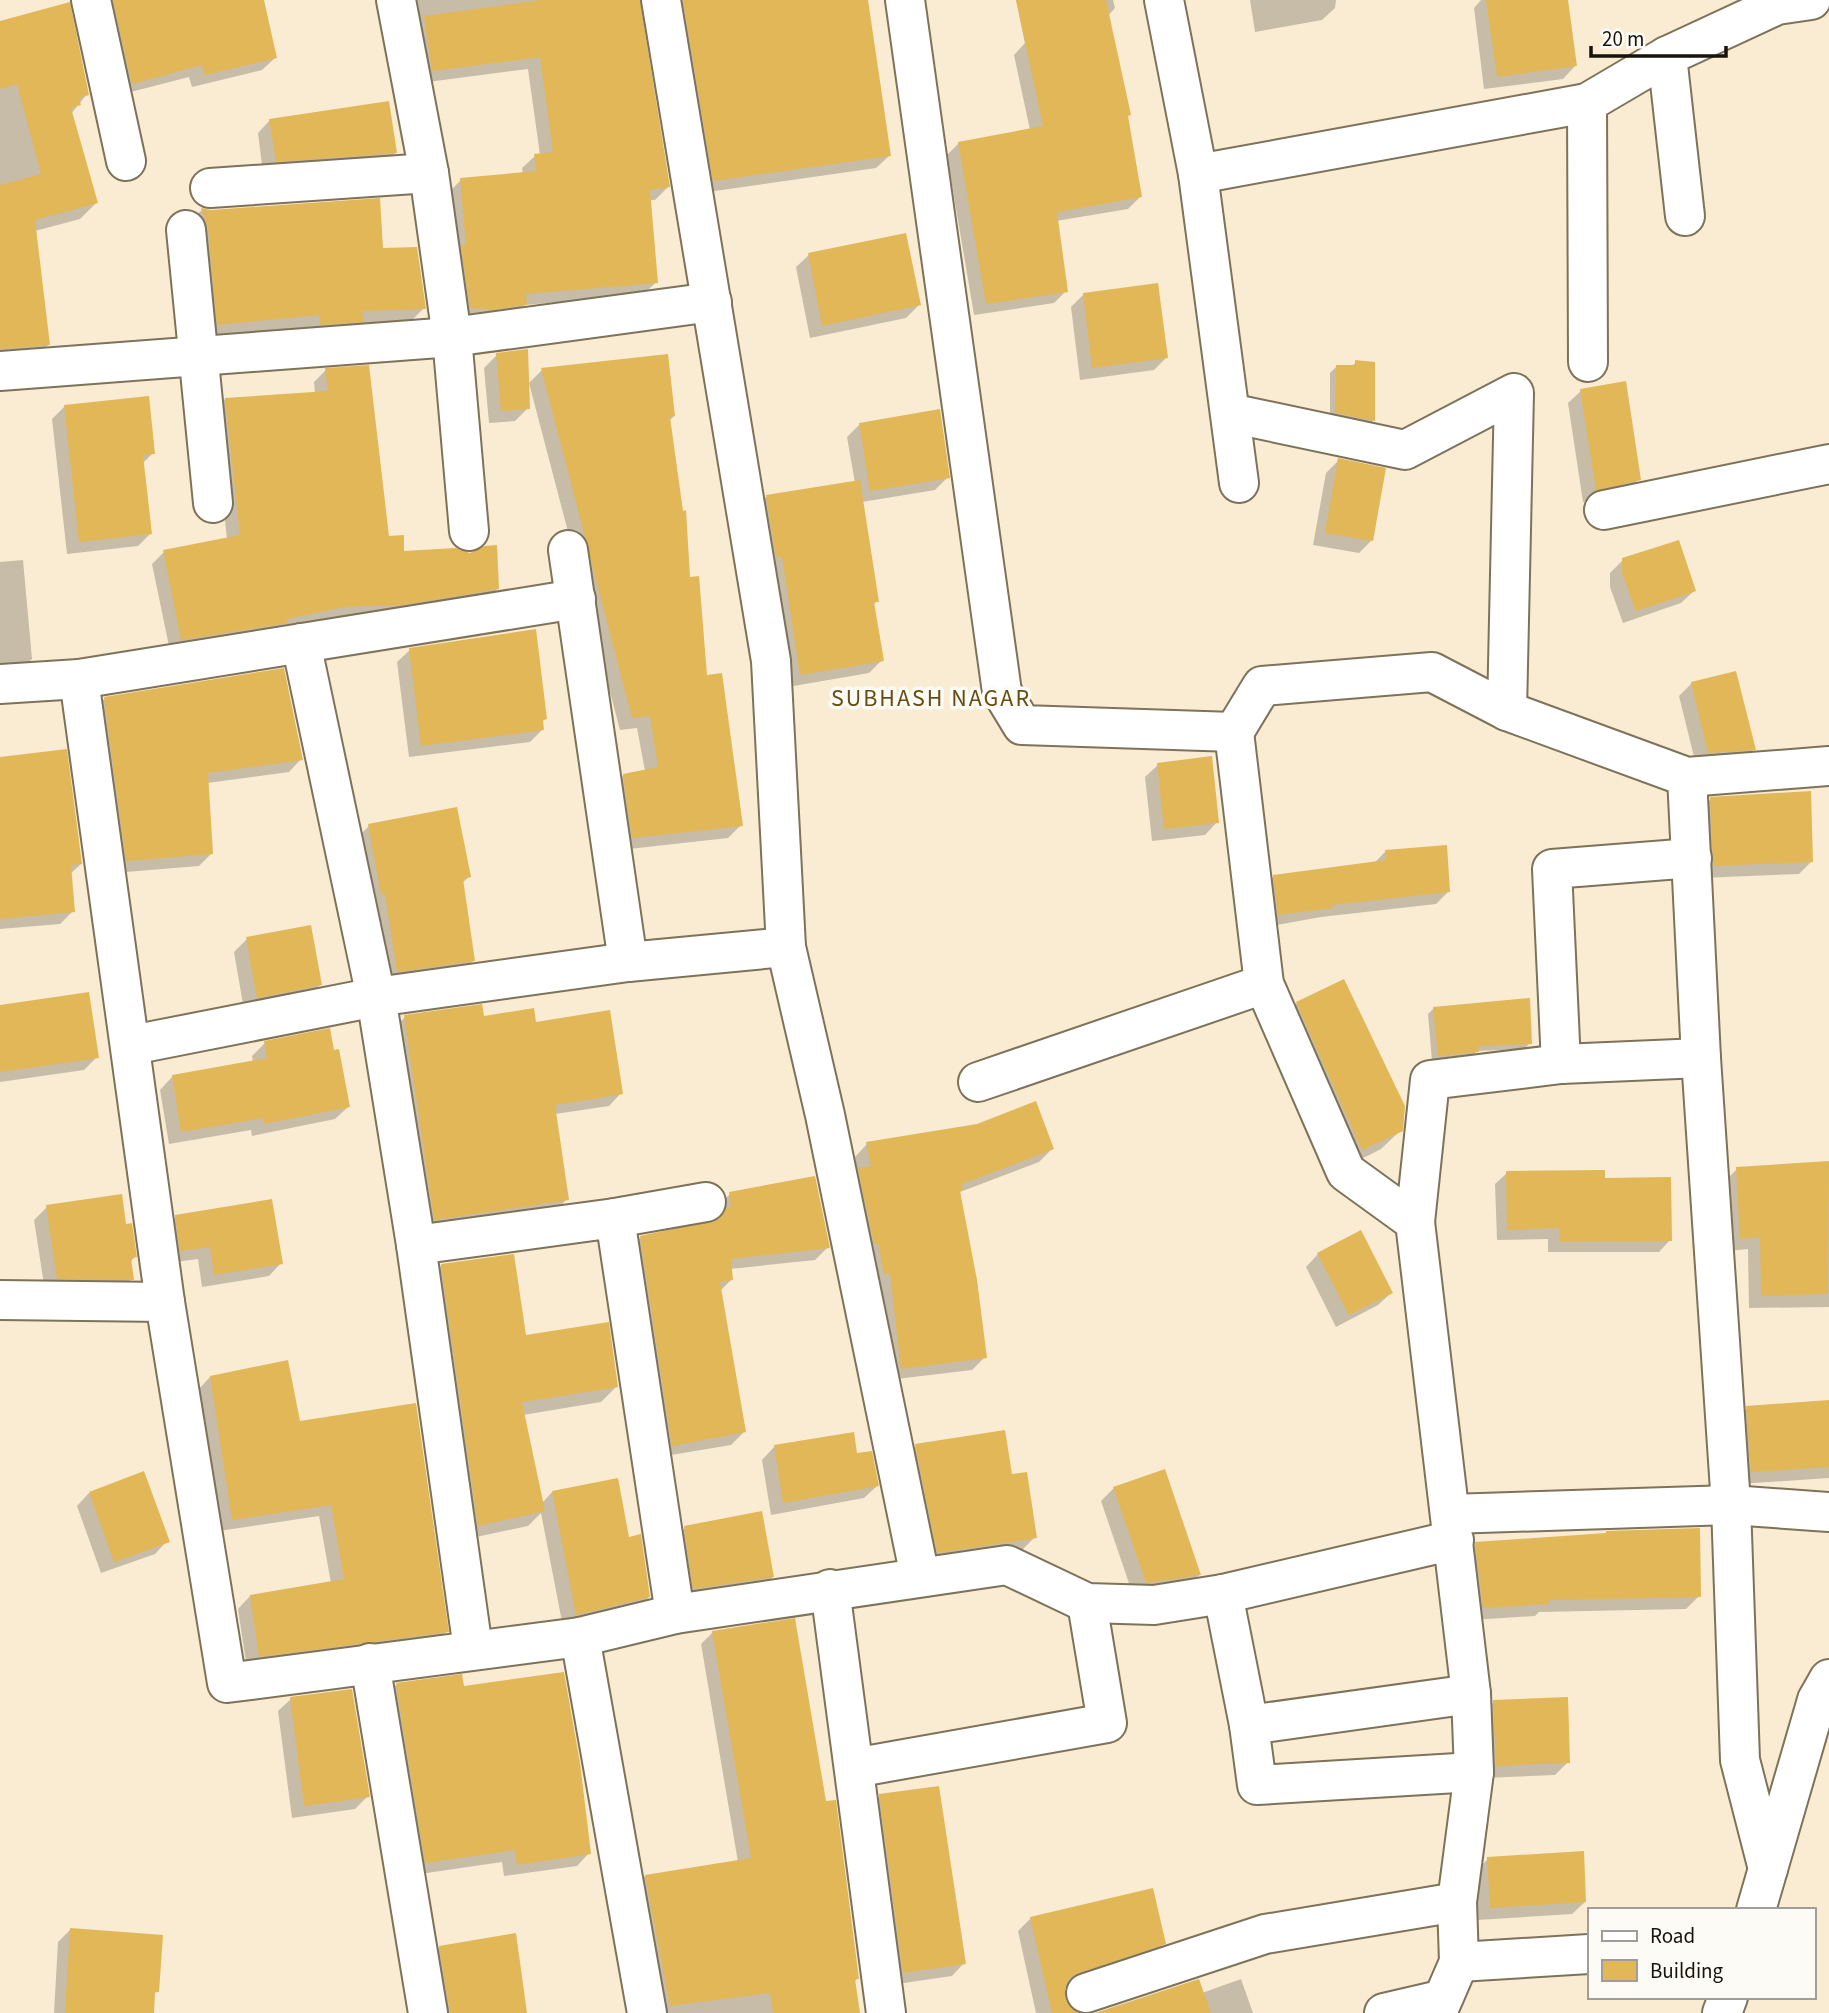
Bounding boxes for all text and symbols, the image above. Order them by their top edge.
scale bar [1591,14,1726,58]
text: 20 m [1602,24,1644,54]
district label: SUBHASH NAGAR [831,681,1031,716]
legend [1588,1908,1815,1999]
text: Road [1650,1921,1695,1951]
text: Building [1650,1956,1724,1986]

